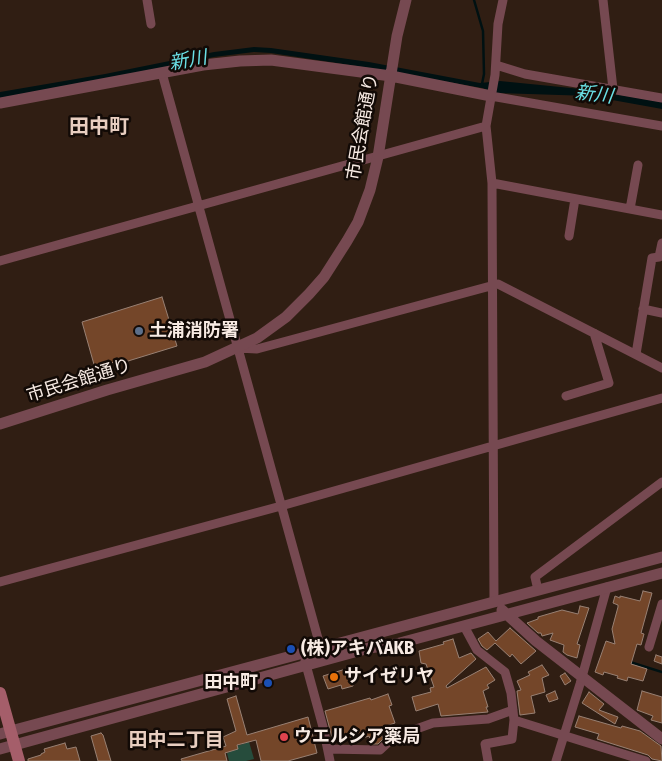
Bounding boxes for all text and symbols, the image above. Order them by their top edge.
water label: 新川 [167,46,209,76]
street label: 市民会館通り [343,72,383,182]
water label: 新川 [574,81,614,109]
district label: 田中町 [69,115,129,139]
place label: 土浦消防署 [149,320,239,342]
marker: 土浦消防署 [133,325,145,337]
street label: 市民会館通り [24,355,134,407]
place label: (株)アキバAKB [301,638,414,660]
marker: (株)アキバAKB [285,643,297,655]
place label: サイゼリヤ [344,666,434,688]
marker: サイゼリヤ [328,671,340,683]
place label: 田中町 [204,672,258,694]
marker: 田中町 [262,677,274,689]
place label: ウエルシア薬局 [294,726,420,748]
district label: 田中二丁目 [129,730,223,752]
marker: ウエルシア薬局 [278,731,290,743]

